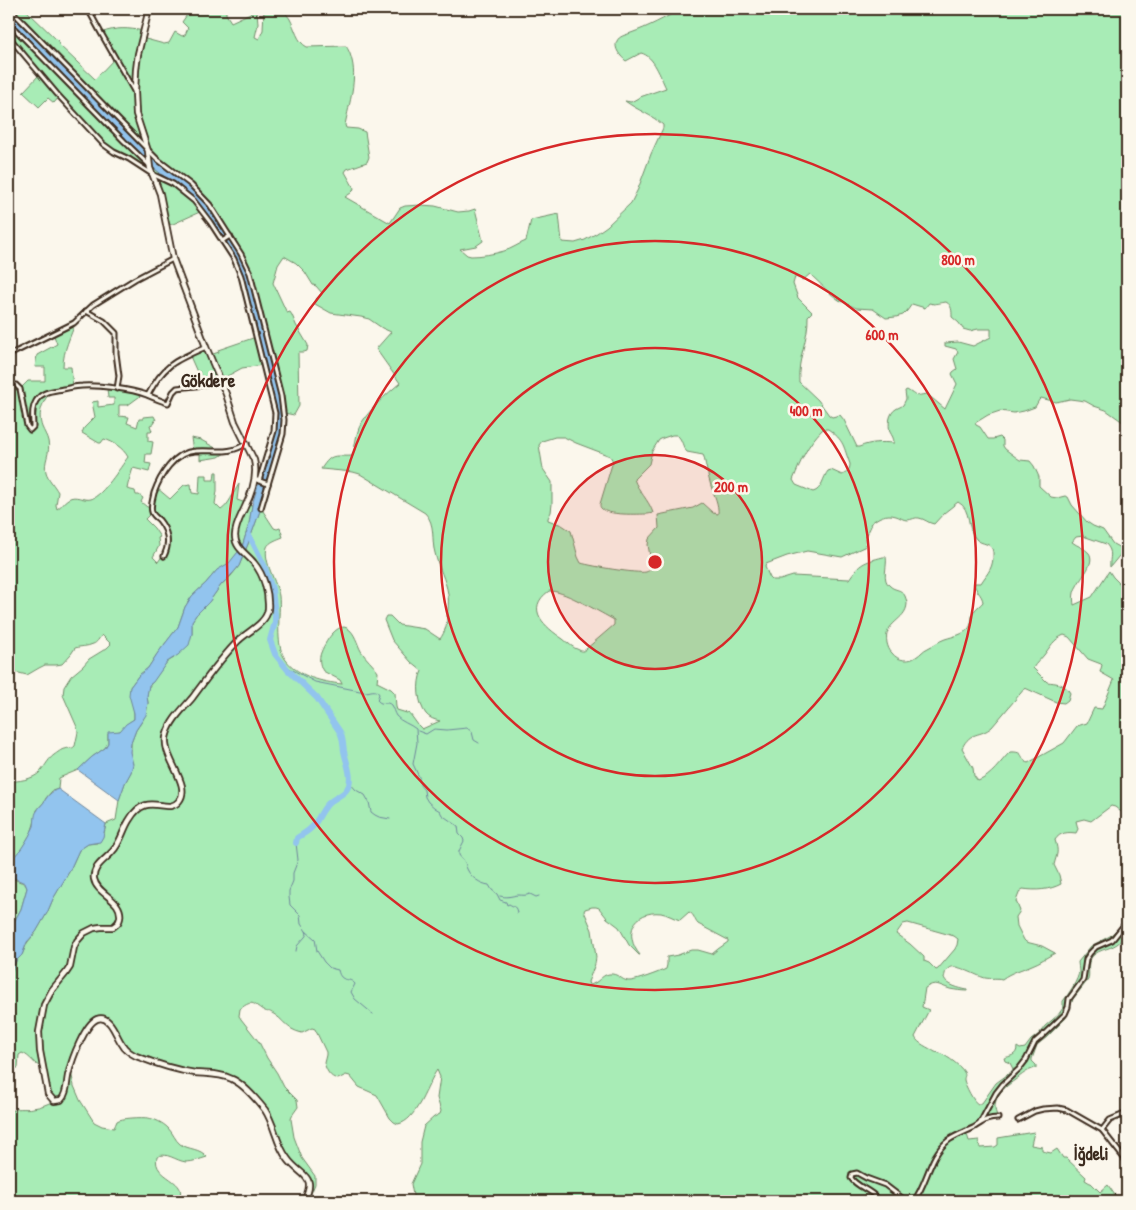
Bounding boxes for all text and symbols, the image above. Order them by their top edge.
text: 800 m [941,249,975,270]
text: 600 m [865,324,899,345]
district label: Gökdere [181,367,236,393]
text: 400 m [790,400,822,421]
text: 200 m [714,476,748,497]
centre of rings [646,553,664,571]
district label: İğdeli [1073,1141,1109,1167]

